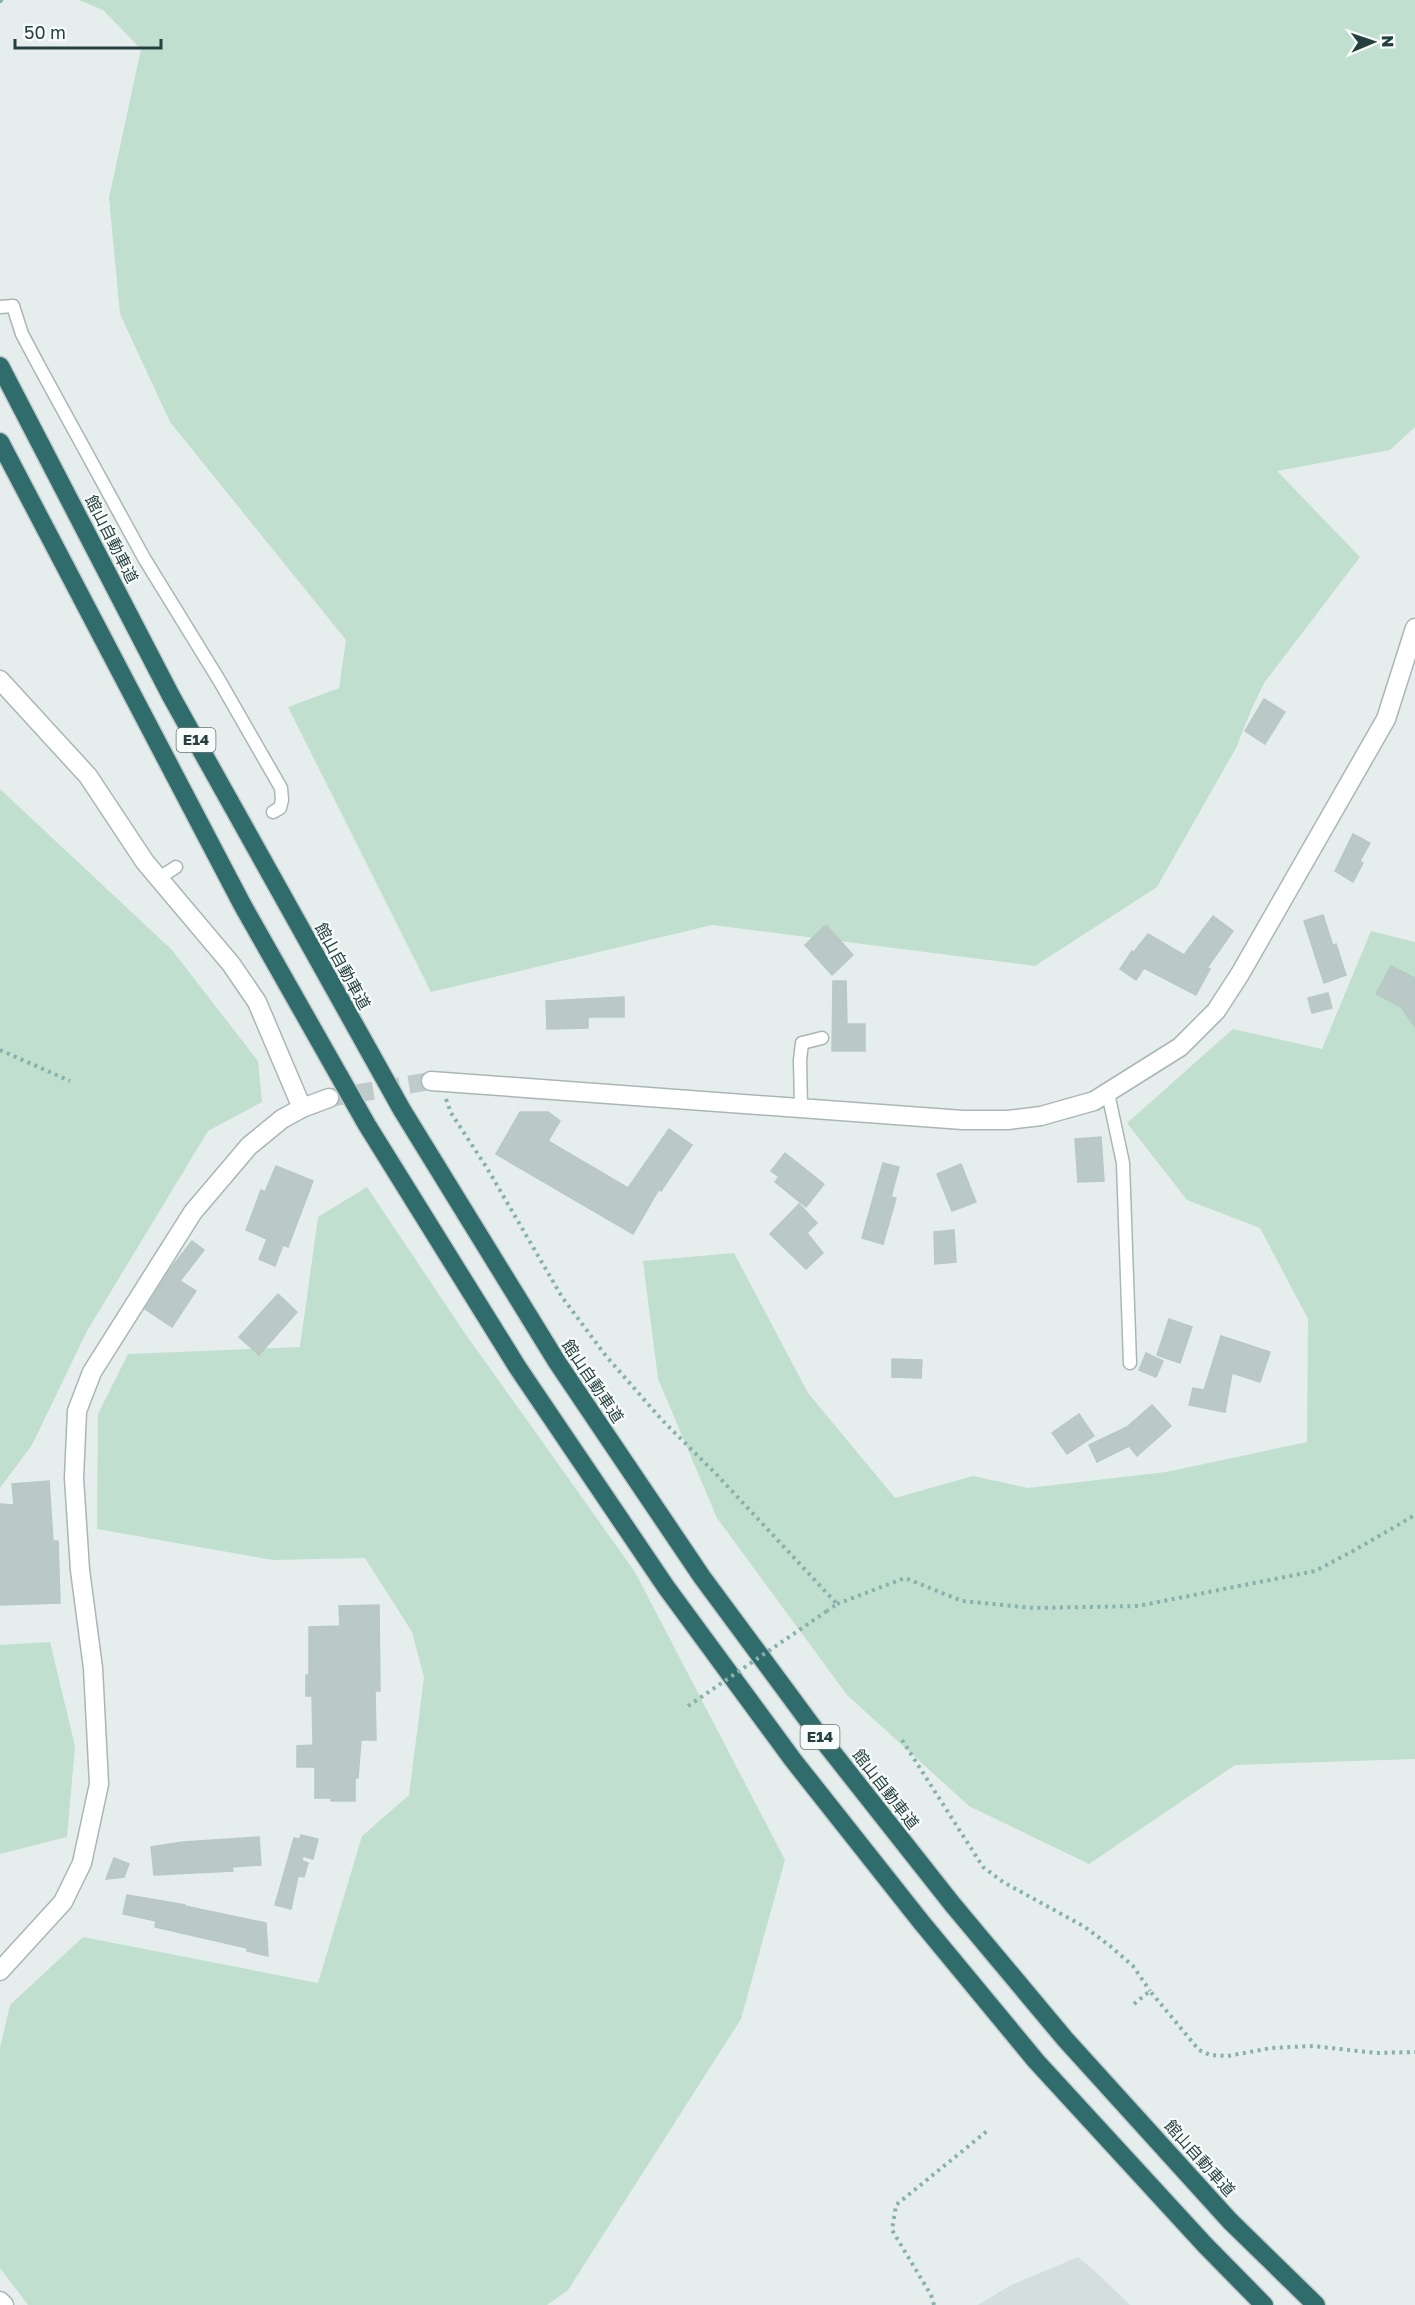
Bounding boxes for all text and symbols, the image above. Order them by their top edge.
scale bar [15,12,160,50]
north arrow [1343,12,1403,72]
text: 50 m [24,21,66,43]
text: N [1378,35,1398,48]
street label: 館山自動車道 [81,492,143,586]
road number: E14 [176,728,216,752]
street label: 館山自動車道 [311,919,375,1013]
street label: 館山自動車道 [558,1336,628,1426]
road number: E14 [800,1725,840,1749]
street label: 館山自動車道 [849,1745,923,1833]
street label: 館山自動車道 [1160,2116,1240,2200]

